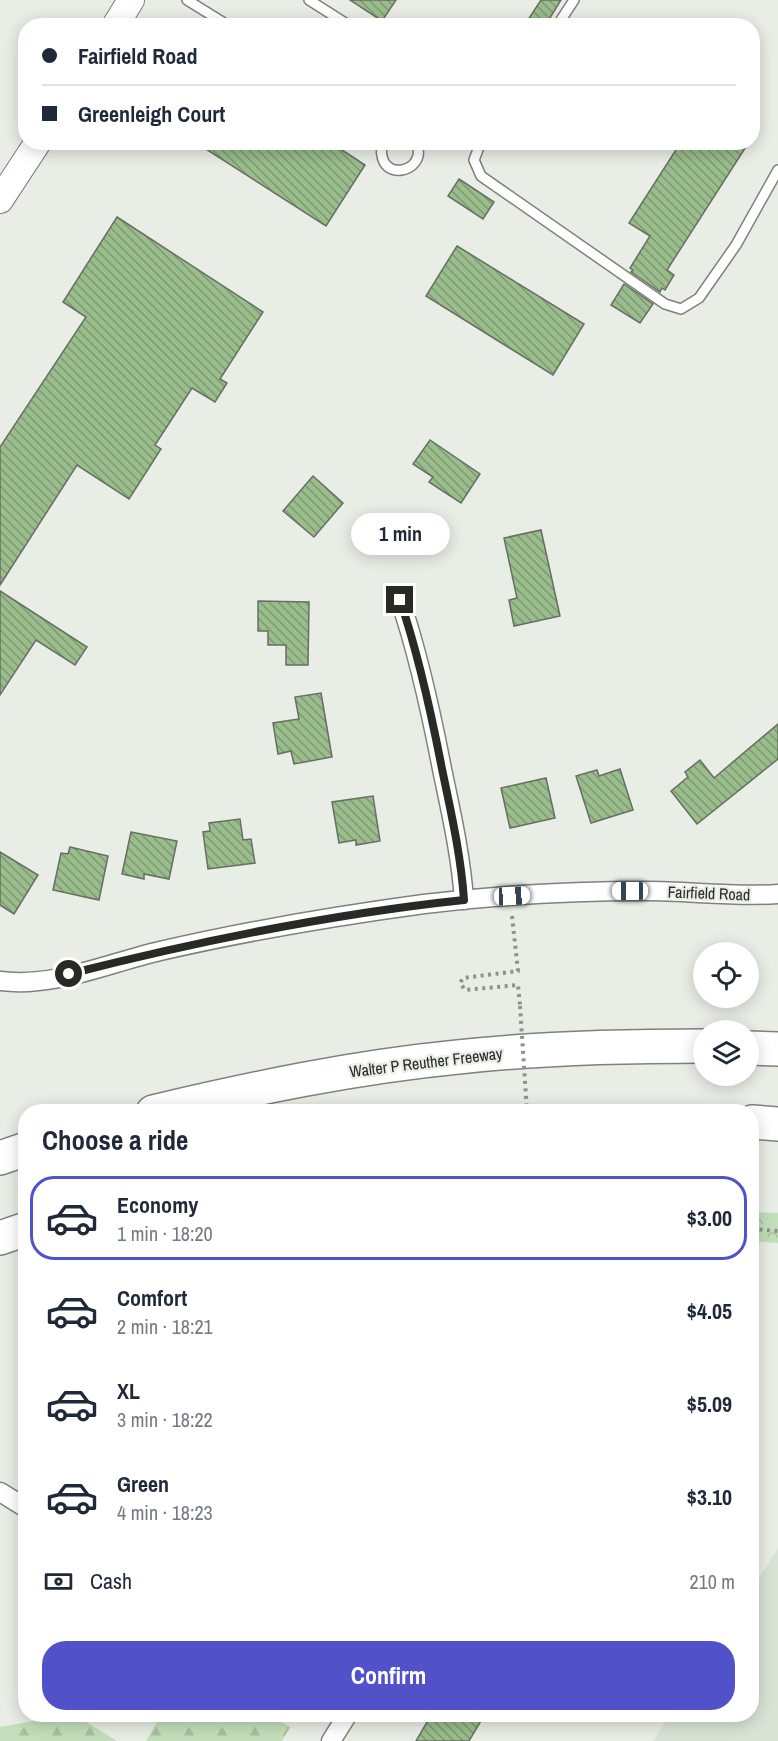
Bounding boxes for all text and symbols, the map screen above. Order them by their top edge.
text: Fairfield Road [78,41,197,71]
text: Greenleigh Court [78,99,225,129]
callout: 1 min [350,513,450,555]
text: 1 min [379,520,422,547]
route end [386,586,413,613]
street label: Fairfield Road [667,881,751,905]
car [612,882,648,900]
car [494,886,530,906]
map controls [693,942,759,1086]
button: locate [693,942,759,1008]
route start [55,960,82,987]
button: layers [693,1020,759,1086]
street label: Walter P Reuther Freeway [348,1042,504,1082]
text: Choose a ride [42,1122,188,1158]
text: Economy [117,1190,198,1220]
icon: car [45,1191,99,1245]
text: $3.00 [687,1203,732,1233]
text: 1 min · 18:20 [117,1220,213,1247]
text: Comfort [117,1283,187,1313]
icon: car [45,1284,99,1338]
text: $4.05 [687,1296,732,1326]
text: 2 min · 18:21 [117,1313,213,1340]
text: XL [117,1376,140,1406]
icon: car [45,1377,99,1431]
text: $5.09 [687,1389,732,1419]
text: 3 min · 18:22 [117,1406,213,1433]
text: Green [117,1469,169,1499]
icon: car [45,1470,99,1524]
text: $3.10 [687,1482,732,1512]
text: 4 min · 18:23 [117,1499,213,1526]
icon: cash [42,1565,75,1598]
text: Cash [90,1566,132,1596]
text: 210 m [689,1568,735,1595]
button: Confirm [42,1641,735,1710]

